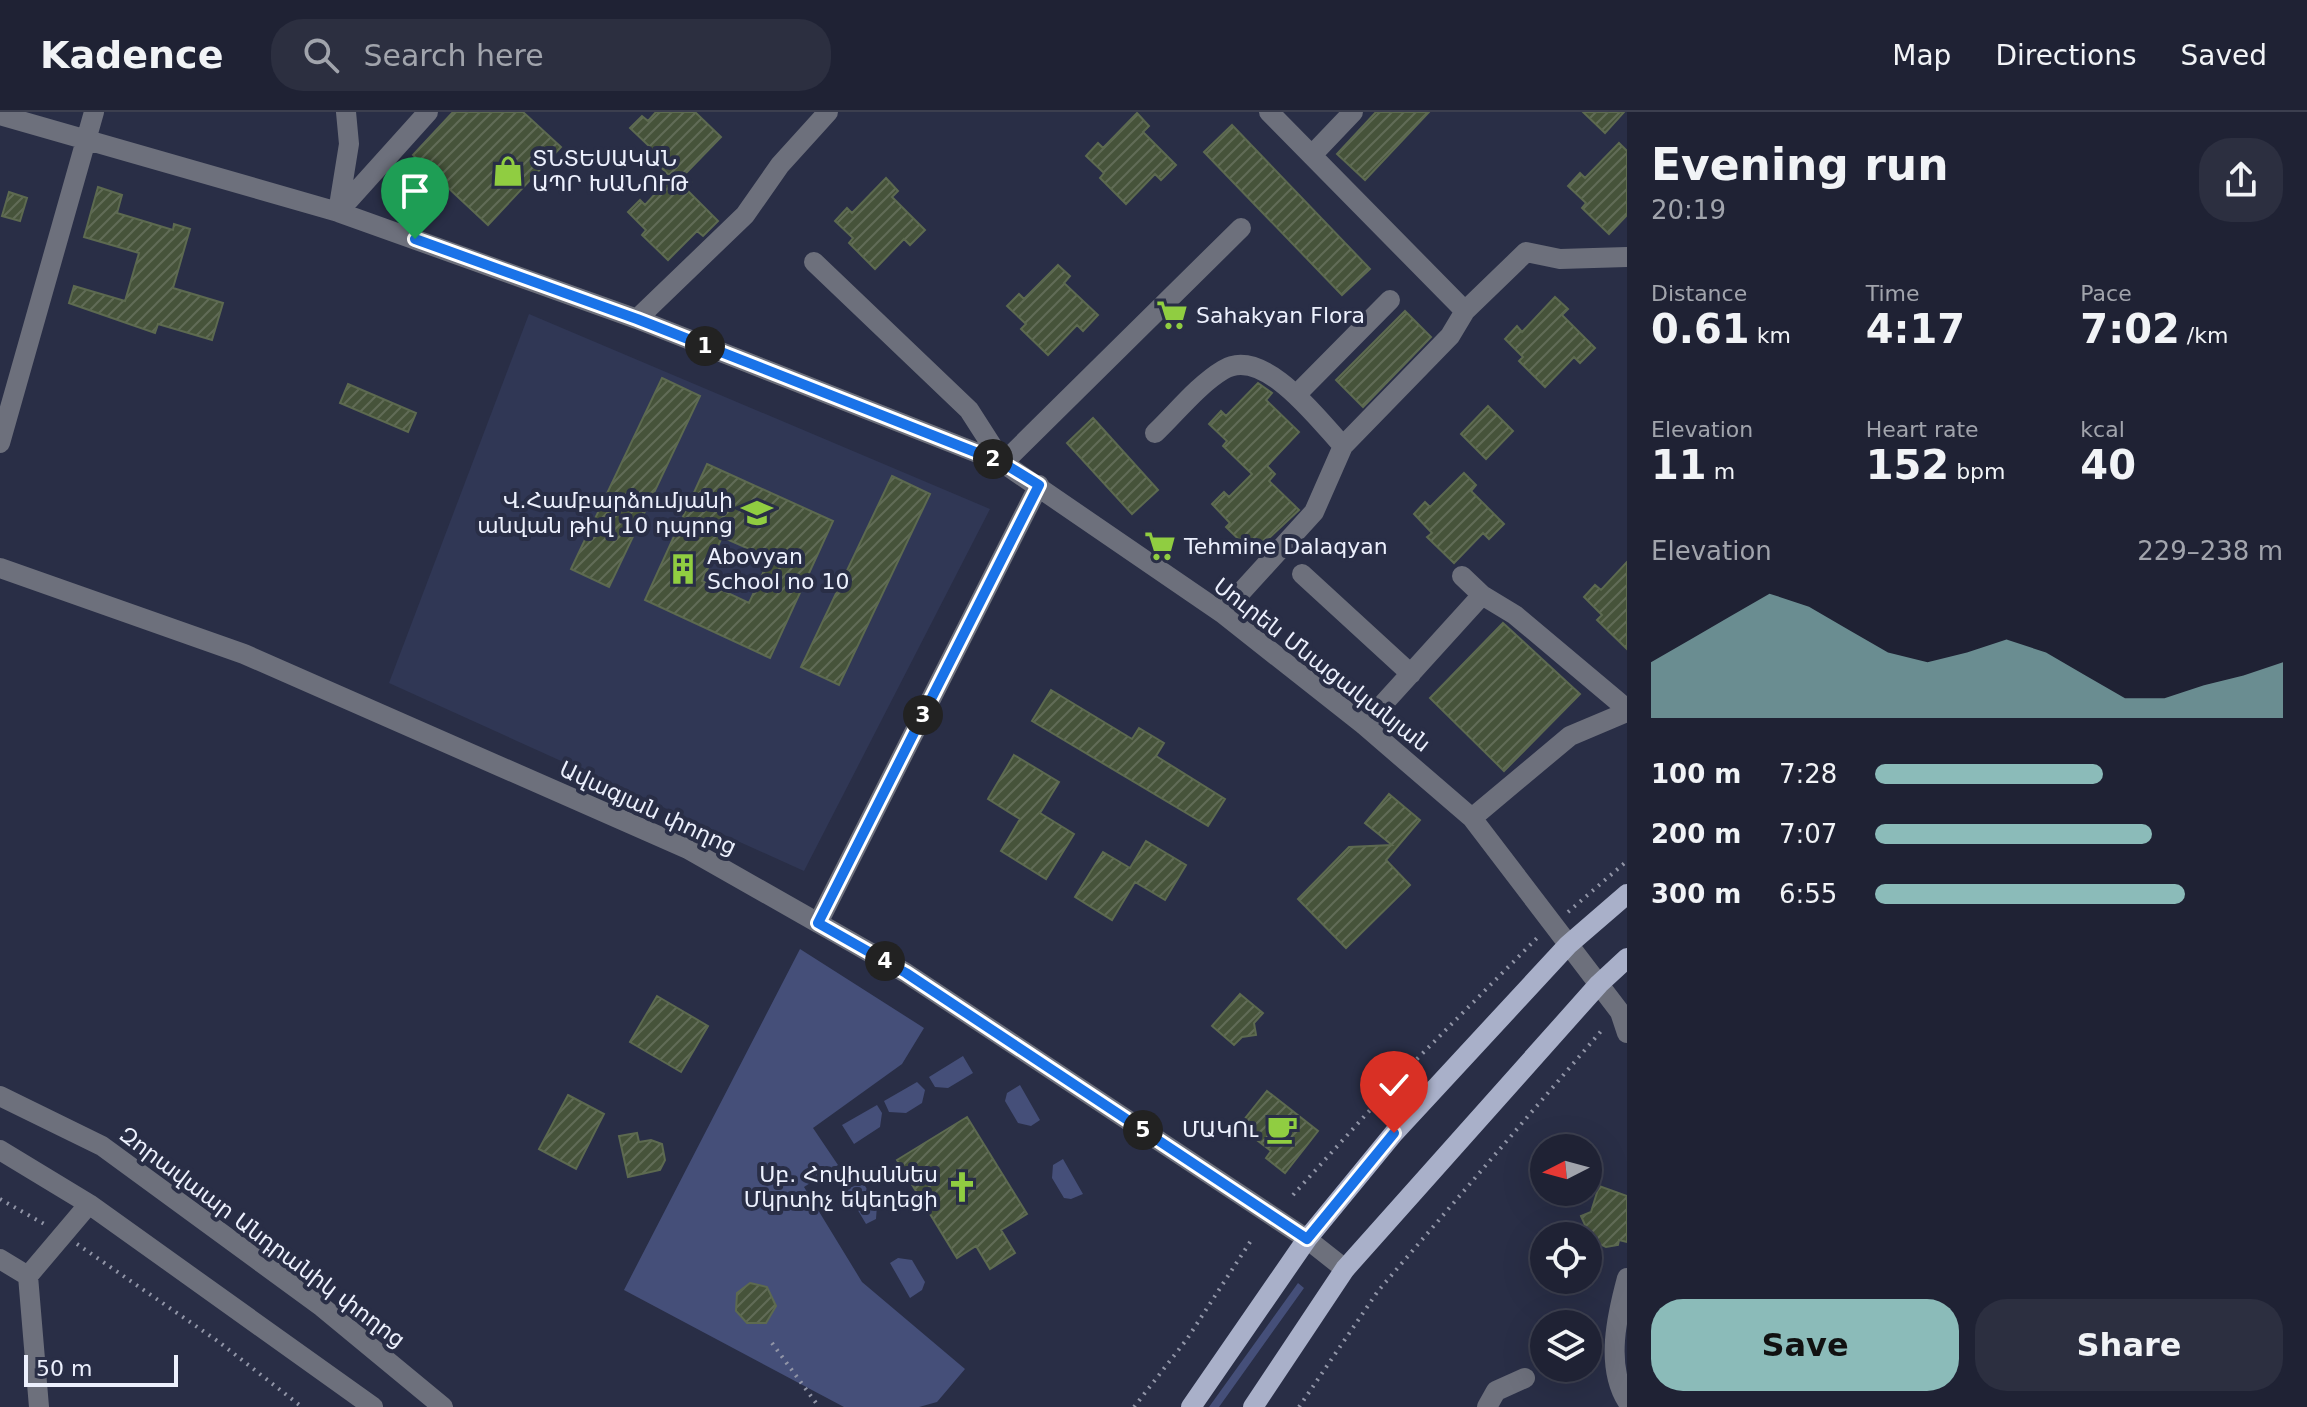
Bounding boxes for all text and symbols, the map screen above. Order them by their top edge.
search box [271,19,831,91]
text: Kadence [40,33,223,77]
icon: search [299,33,343,77]
text: Search here [363,38,544,73]
text: Map [1892,39,1951,72]
text: Directions [1995,39,2136,72]
text: Saved [2180,39,2267,72]
button: share [2199,138,2283,222]
text: Evening run [1651,139,1948,190]
place label: ՏՆՏԵՍԱԿԱՆ ԱՊՐ ԽԱՆՈՒԹ [532,146,689,196]
shop icon: ՏՆՏԵՍԱԿԱՆ ԱՊՐ ԽԱՆՈՒԹ [491,154,525,188]
pin [381,157,449,239]
icon: arrive [393,169,437,213]
text: 20:19 [1651,195,1726,225]
text: Distance [1651,281,1747,306]
text: Time [1866,281,1920,306]
text: Pace [2080,281,2132,306]
supermarket icon: Sahakyan Flora [1155,298,1189,332]
place label: Sahakyan Flora [1196,303,1365,328]
text: 0.61 [1651,306,1750,352]
text: 4:17 [1866,306,1965,352]
text: 7:02 [2080,306,2180,352]
text: km [1750,323,1791,348]
text: /km [2180,323,2228,348]
pin: 1 [685,326,725,366]
text: 1 [697,333,713,358]
text: Elevation [1651,417,1753,442]
text: Heart rate [1866,417,1979,442]
text: kcal [2080,417,2125,442]
pin: 2 [973,439,1013,479]
text: 11 [1651,442,1707,488]
text: 152 [1866,442,1949,488]
text: 40 [2080,442,2136,488]
text: 2 [985,446,1001,471]
text: m [1707,459,1735,484]
text: bpm [1949,459,2006,484]
place label: Վ.Համբարձումյանի անվան թիվ 10 դպրոց [477,488,733,538]
school or university icon: Վ.Համբարձումյանի անվան թիվ 10 դպրոց [740,496,774,530]
supermarket icon: Tehmine Dalaqyan [1143,529,1177,563]
place label: Tehmine Dalaqyan [1183,534,1388,559]
text: Elevation [1651,536,1772,566]
text: 229–238 m [2137,536,2283,566]
place label: Abovyan School no 10 [707,544,849,594]
building icon: Abovyan School no 10 [666,552,700,586]
street label: Սուրեն Մնացականյան [1209,573,1435,757]
pin: 3 [903,695,943,735]
text: 3 [915,702,931,727]
street label: Ավագյան փողոց [556,756,740,860]
text: 100 m [1651,759,1741,789]
text: 7:28 [1779,759,1837,789]
text: 200 m [1651,819,1741,849]
text: 7:07 [1779,819,1837,849]
text: 300 m [1651,879,1741,909]
text: 6:55 [1779,879,1837,909]
pin: 4 [865,941,905,981]
text: 4 [877,948,893,973]
pin [1360,1051,1428,1133]
icon: check [1372,1063,1416,1107]
pin: 5 [1123,1110,1163,1150]
cafe icon: ՄԱԿՈւ [1265,1112,1299,1146]
text: 5 [1135,1117,1151,1142]
place label: ՄԱԿՈւ [1182,1117,1258,1142]
street label: Զորավաար Անդրանիկ փողոց [114,1121,410,1353]
north arrow [1530,1134,1602,1206]
map controls [1530,1134,1602,1382]
place label: Սբ. Հովհաննես Մկրտիչ եկեղեցի [744,1162,938,1212]
church icon: Սբ. Հովհաննես Մկրտիչ եկեղեցի [945,1170,979,1204]
button: locate [1530,1222,1602,1294]
button: Save [1651,1299,1959,1391]
button: Share [1975,1299,2283,1391]
button: layers [1530,1310,1602,1382]
scale bar [24,1351,178,1387]
text: 50 m [36,1356,92,1381]

